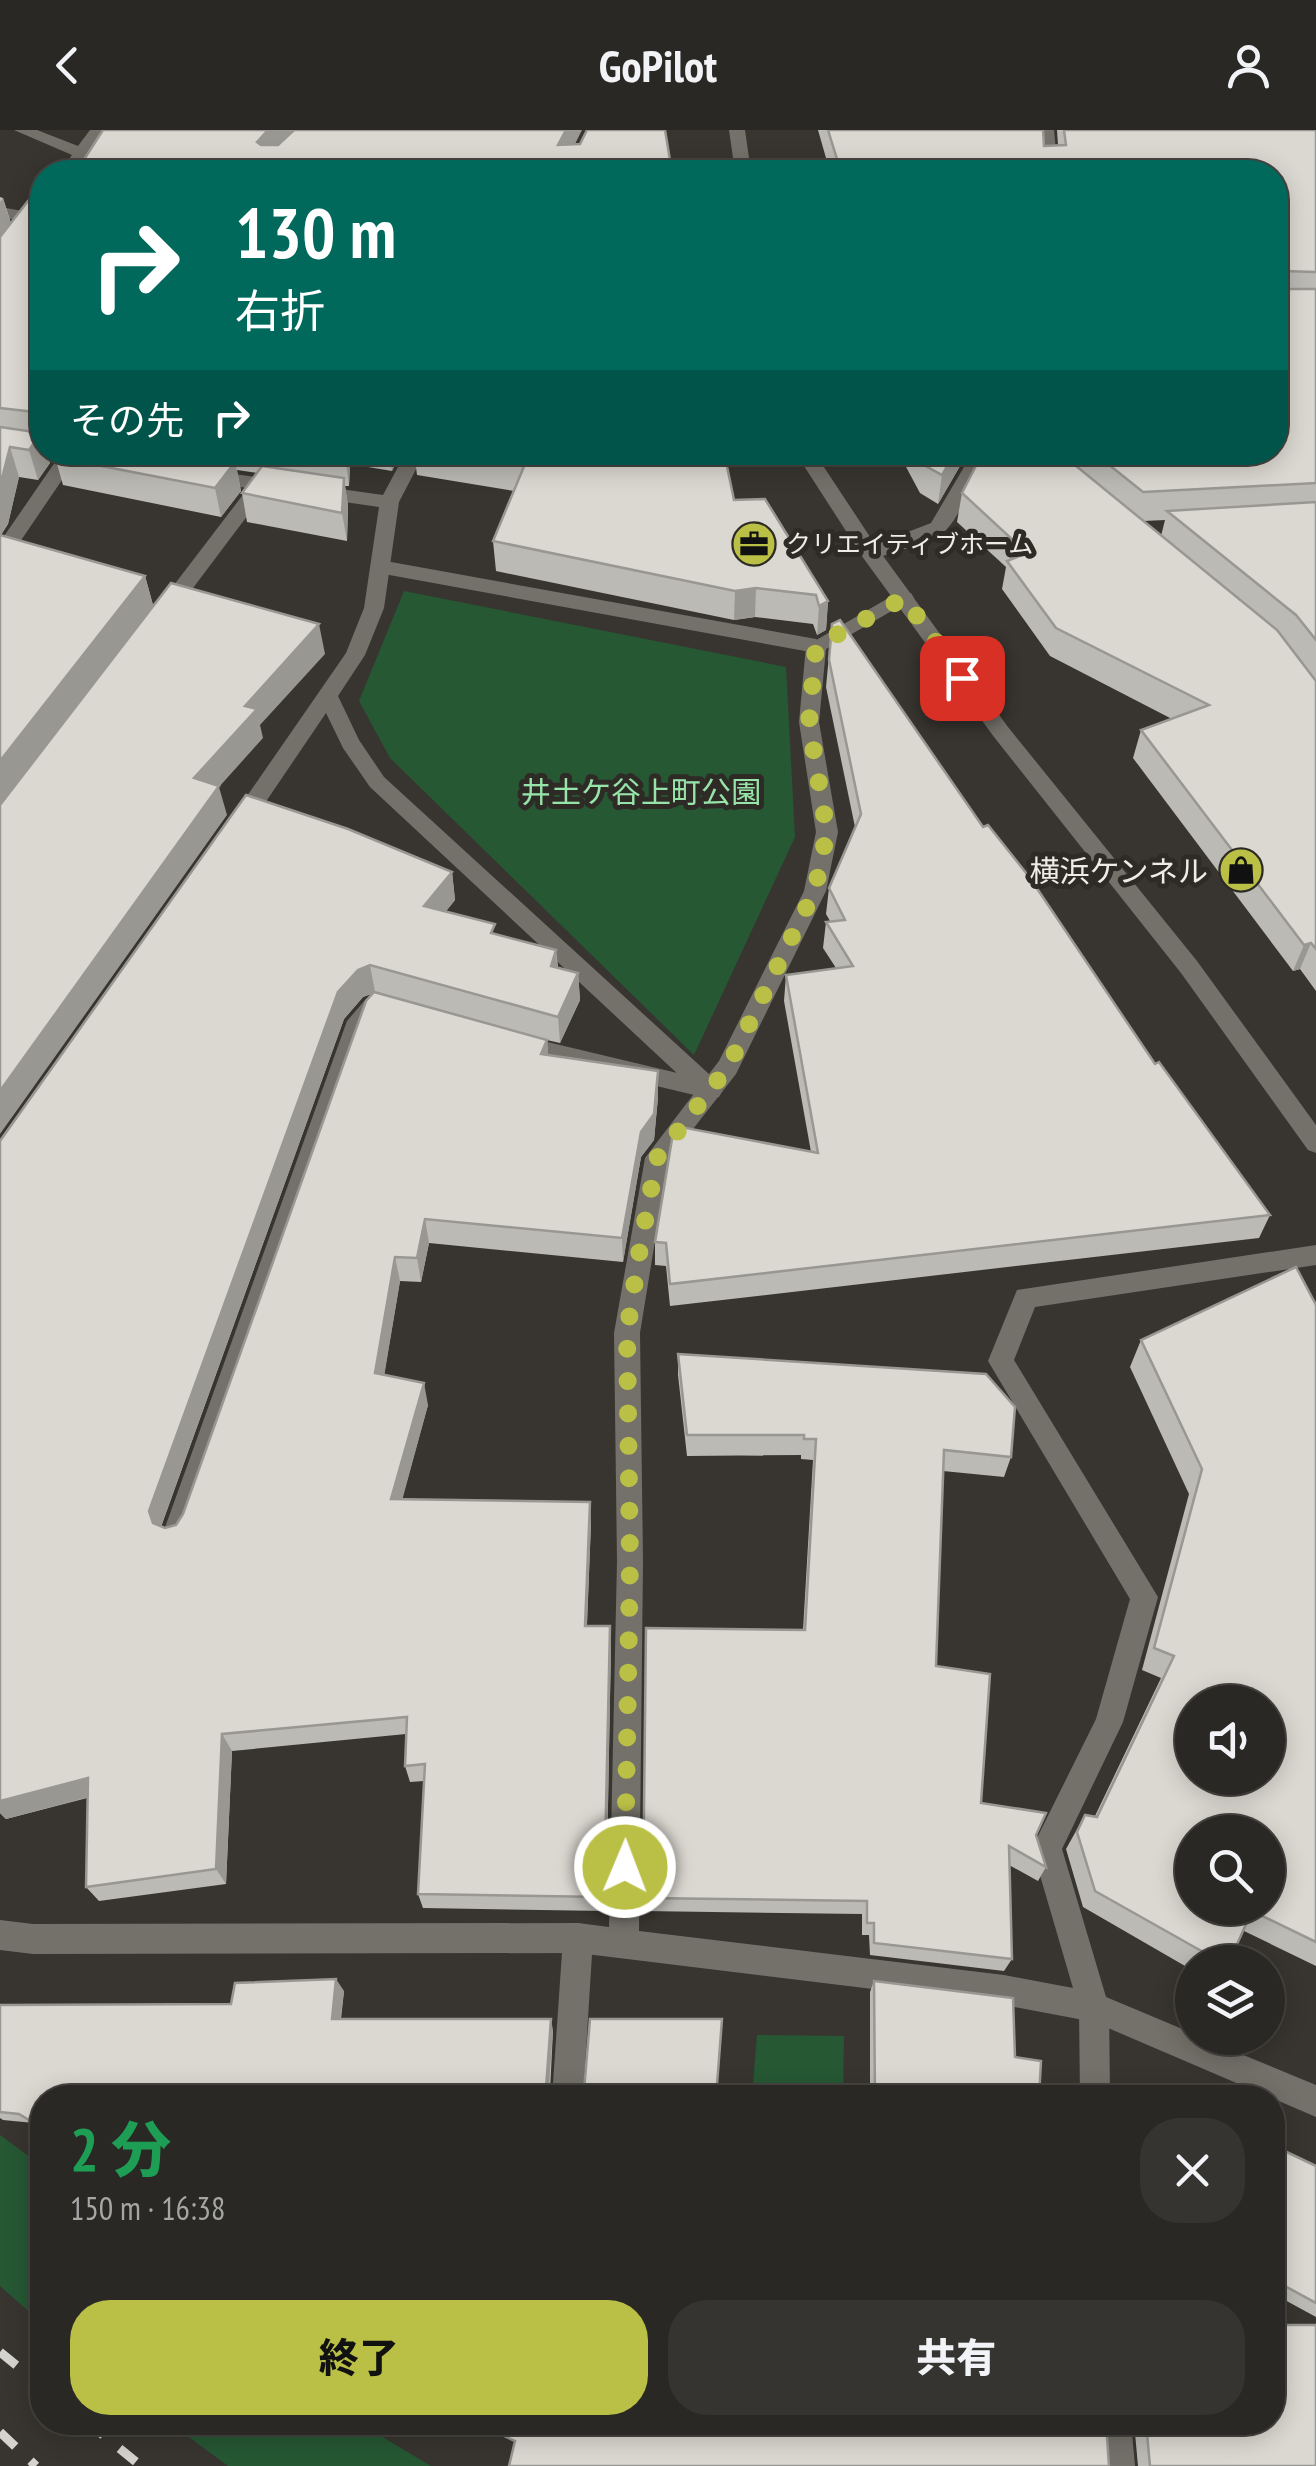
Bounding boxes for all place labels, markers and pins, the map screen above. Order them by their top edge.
office icon: クリエイティブホーム [731,521,777,567]
place label: クリエイティブホーム [786,528,1033,560]
pin [920,636,1005,721]
shop icon: 横浜ケンネル [1218,847,1264,893]
place label: 横浜ケンネル [1030,851,1208,890]

